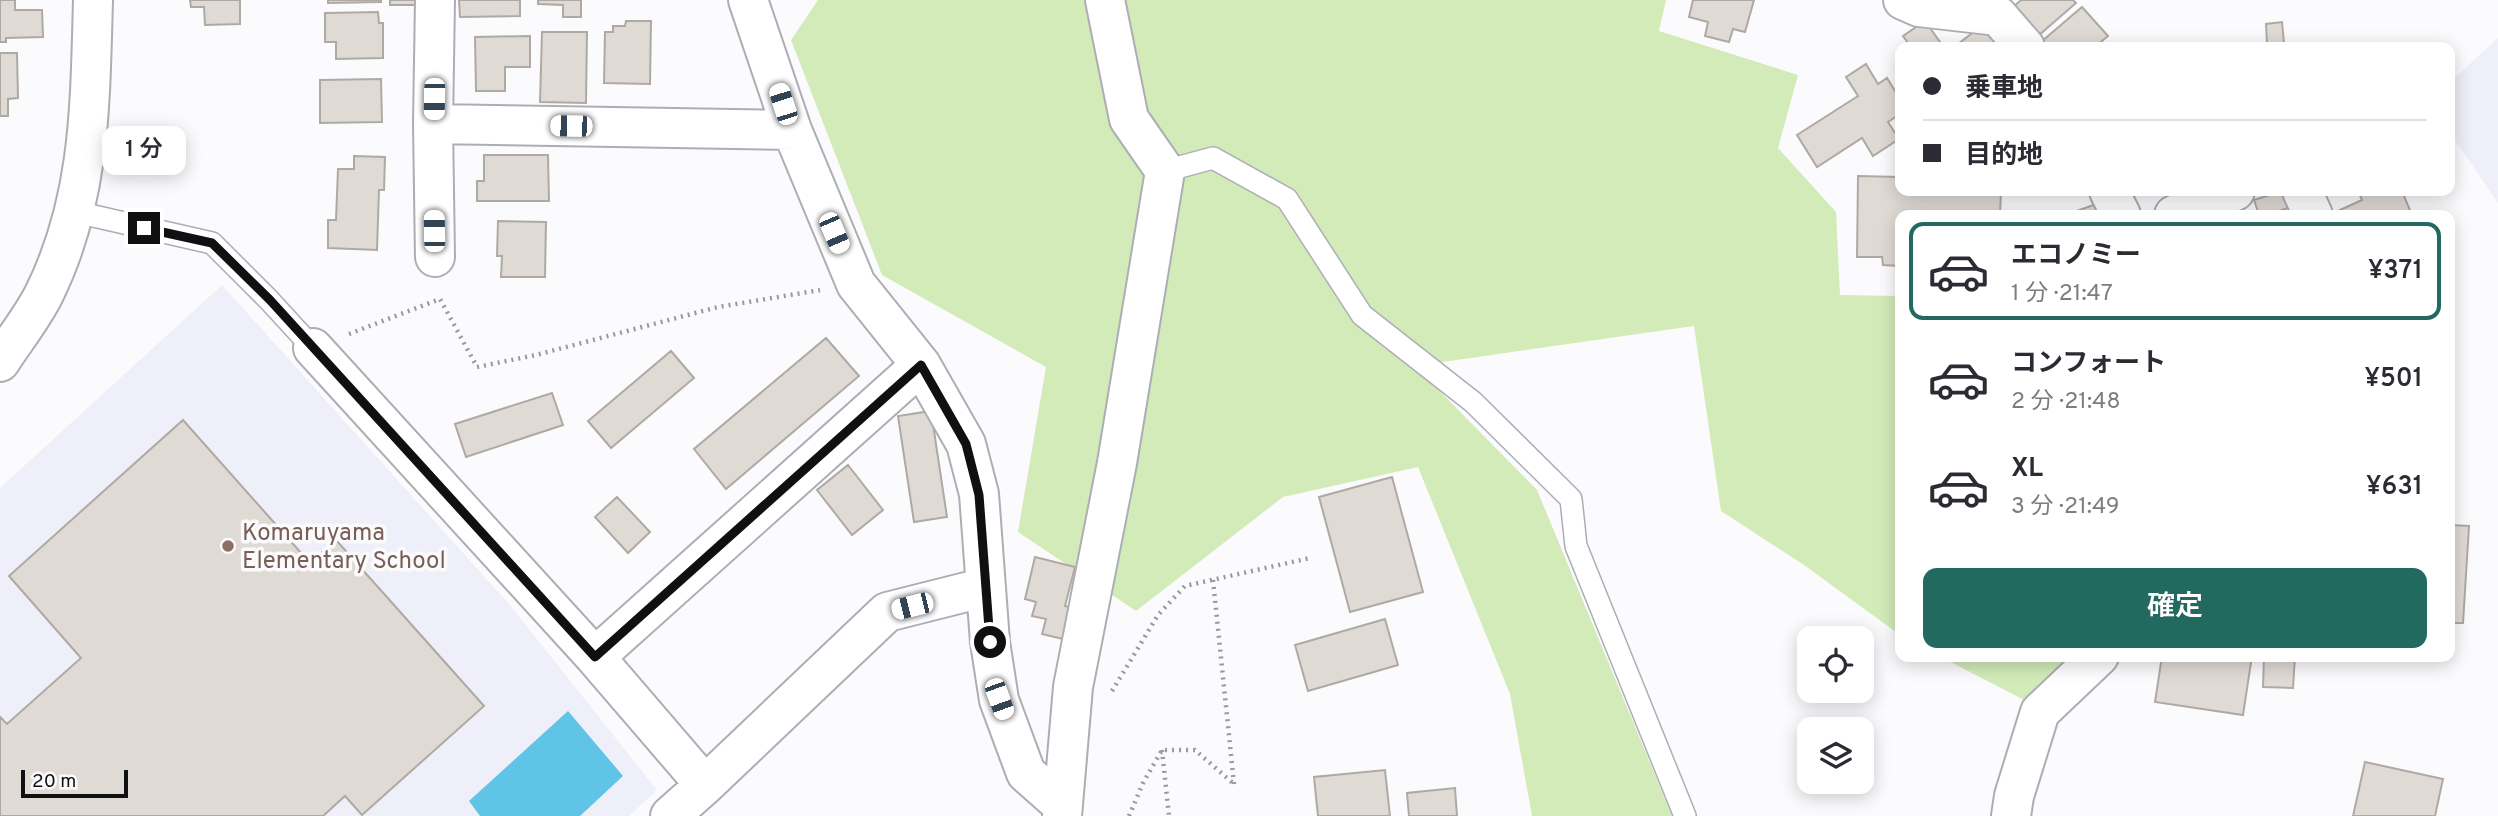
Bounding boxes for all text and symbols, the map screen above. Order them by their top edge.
text: 乗車地 [1965,73,2043,106]
car [424,78,445,120]
car [767,81,800,127]
car [550,115,593,137]
callout: 1 分 [102,126,186,176]
text: 1 分 [125,136,163,165]
text: 目的地 [1965,140,2043,173]
car [424,210,445,252]
car [817,210,852,256]
route end [128,212,160,244]
icon: car [1927,240,1990,303]
text: エコノミー [2011,240,2141,273]
text: ¥371 [2368,255,2423,288]
text: 1 分 · 21:47 [2011,280,2113,309]
icon: car [1927,348,1990,411]
text: コンフォート [2011,348,2166,381]
text: ¥501 [2365,363,2423,396]
text: 2 分 · 21:48 [2011,388,2120,417]
text: XL [2011,453,2043,486]
icon: car [1927,456,1990,519]
text: ¥631 [2366,471,2423,504]
text: 3 分 · 21:49 [2011,493,2120,522]
place label: Komaruyama Elementary School [242,519,446,577]
marker: Komaruyama Elementary School [220,538,236,554]
button: 確定 [1923,568,2427,648]
car [890,591,935,621]
route start [974,626,1006,658]
map controls [1797,626,1874,794]
button: locate [1797,626,1874,703]
car [982,676,1017,722]
button: layers [1797,717,1874,794]
scale bar [21,767,128,799]
text: 20 m [32,770,76,794]

